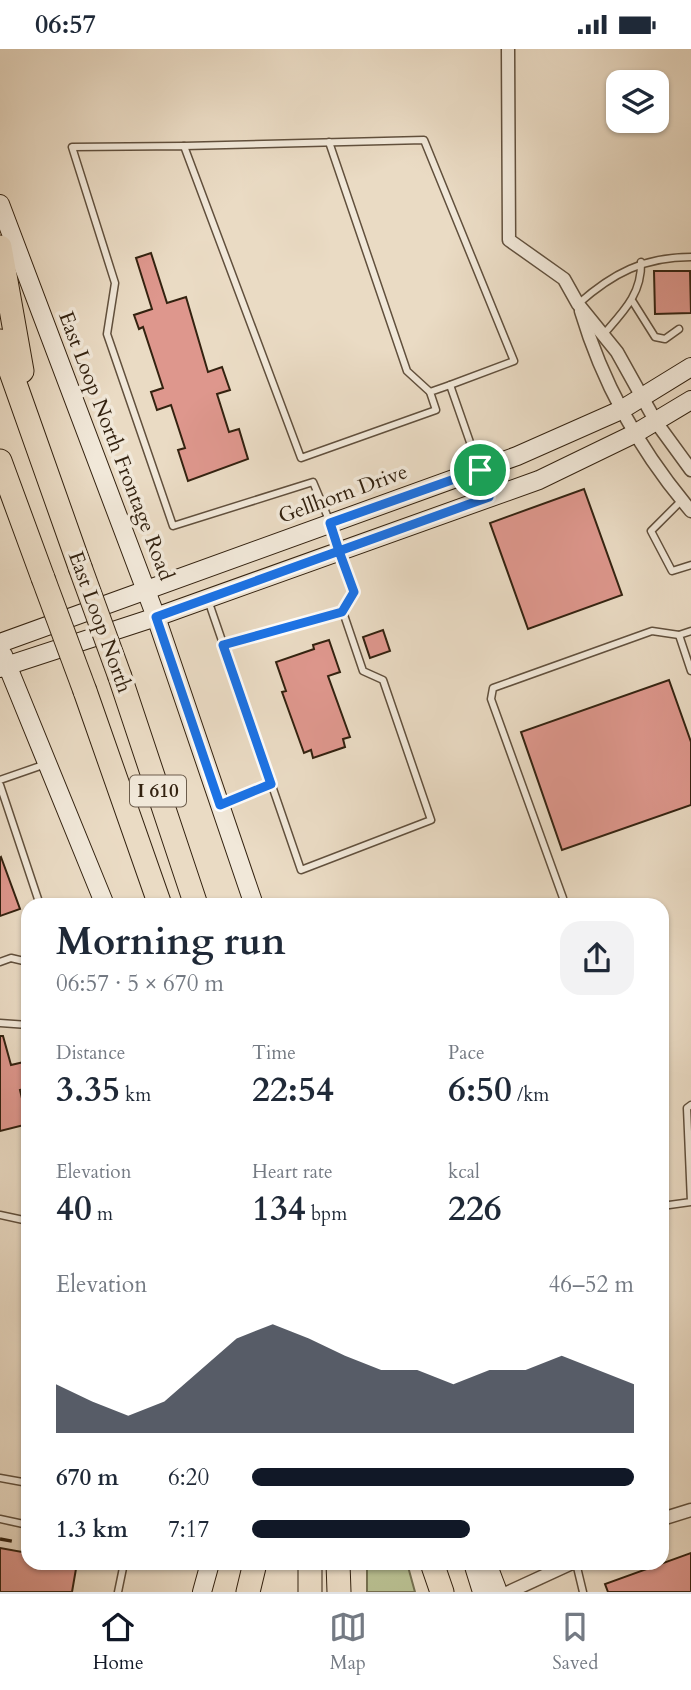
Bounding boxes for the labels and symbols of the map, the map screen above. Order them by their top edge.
street label: East Loop North Frontage Road [51,307,181,585]
pin [450,440,510,500]
street label: Gellhorn Drive [274,457,412,531]
street label: East Loop North [61,547,139,697]
road number: I 610 [130,775,186,807]

